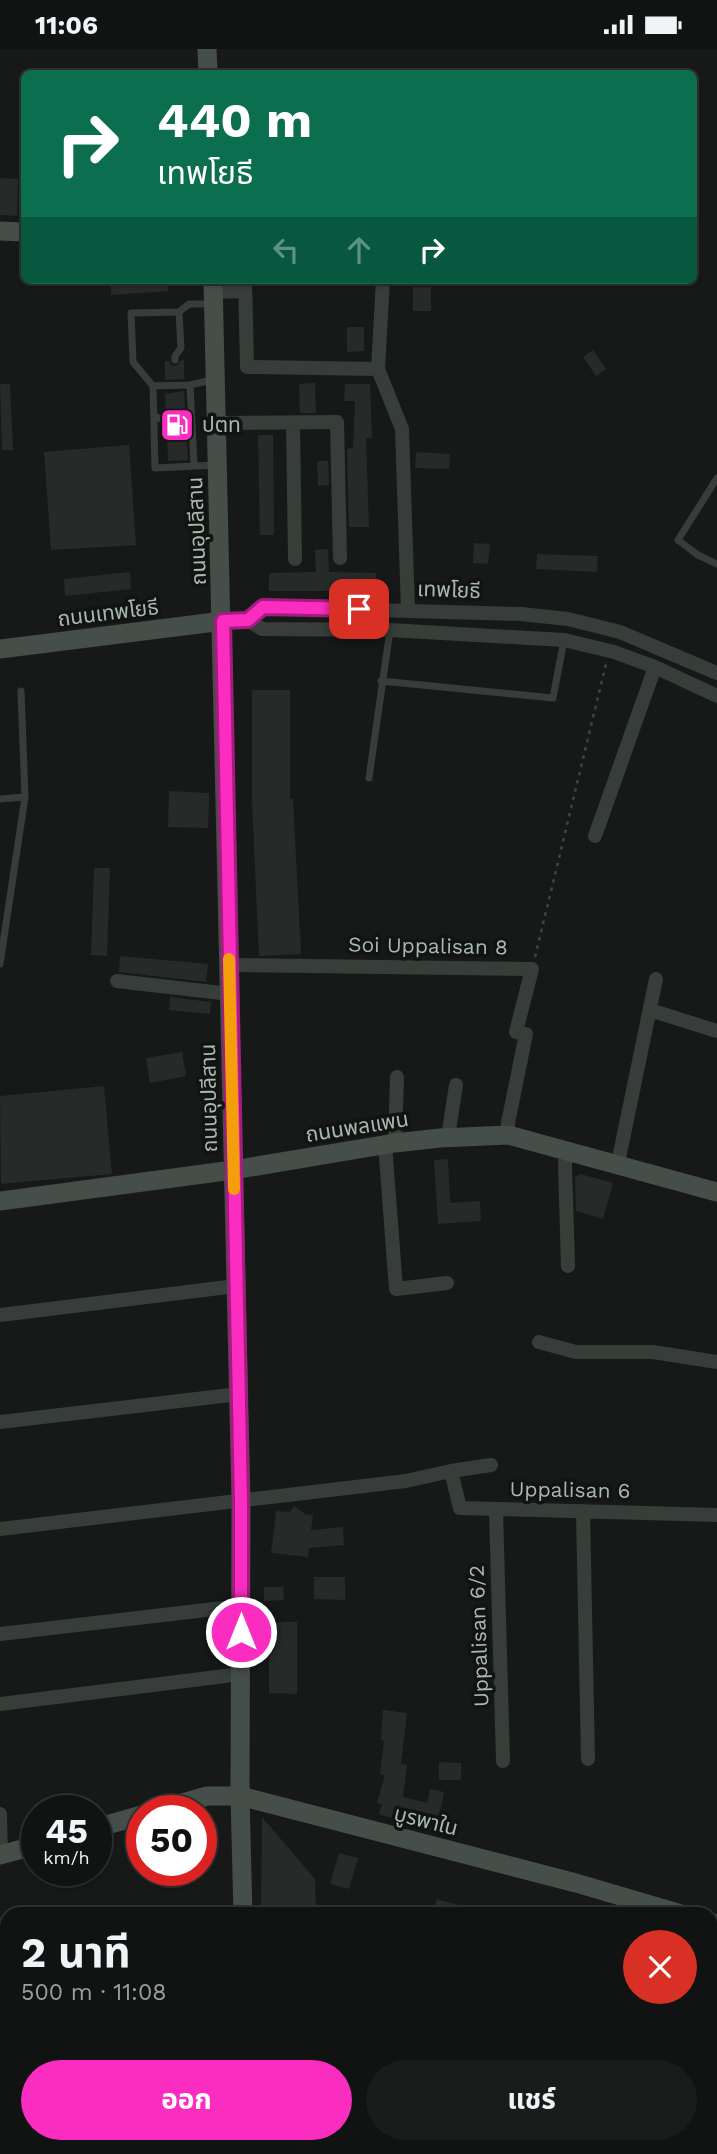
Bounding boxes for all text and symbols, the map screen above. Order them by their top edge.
text: 11:06 [35,10,98,40]
text: 440 m [157,91,312,149]
icon: right [42,98,133,189]
text: เทพโยธี [157,154,253,192]
icon: left [267,231,305,269]
icon: ahead [340,231,378,269]
icon: right [413,231,451,269]
fuel station icon: ปตท [158,406,196,444]
place label: ปตท [202,412,241,437]
street label: ถนนอุปลีสาน [182,476,212,586]
street label: เทพโยธี [417,576,481,603]
pin [329,579,389,639]
icon: arrive [340,590,378,628]
street label: ถนนเทพโยธี [56,594,160,631]
street label: Soi Uppalisan 8 [348,932,508,959]
street label: ถนนอุปลีสาน [195,1044,223,1152]
street label: ถนนพลแพน [304,1106,410,1147]
street label: Uppalisan 6 [509,1476,631,1503]
street label: Uppalisan 6/2 [464,1564,493,1708]
position arrow [204,1595,278,1669]
speed limit sign: 50 [126,1795,217,1886]
street label: บูรพาใน [391,1801,461,1841]
text: 45 [45,1810,88,1852]
text: km/h [43,1847,90,1868]
text: 2 นาที [21,1928,131,1977]
button: close [623,1930,697,2004]
text: 500 m · 11:08 [21,1979,166,2006]
button: ออก [21,2060,352,2140]
button: แชร์ [366,2060,697,2140]

